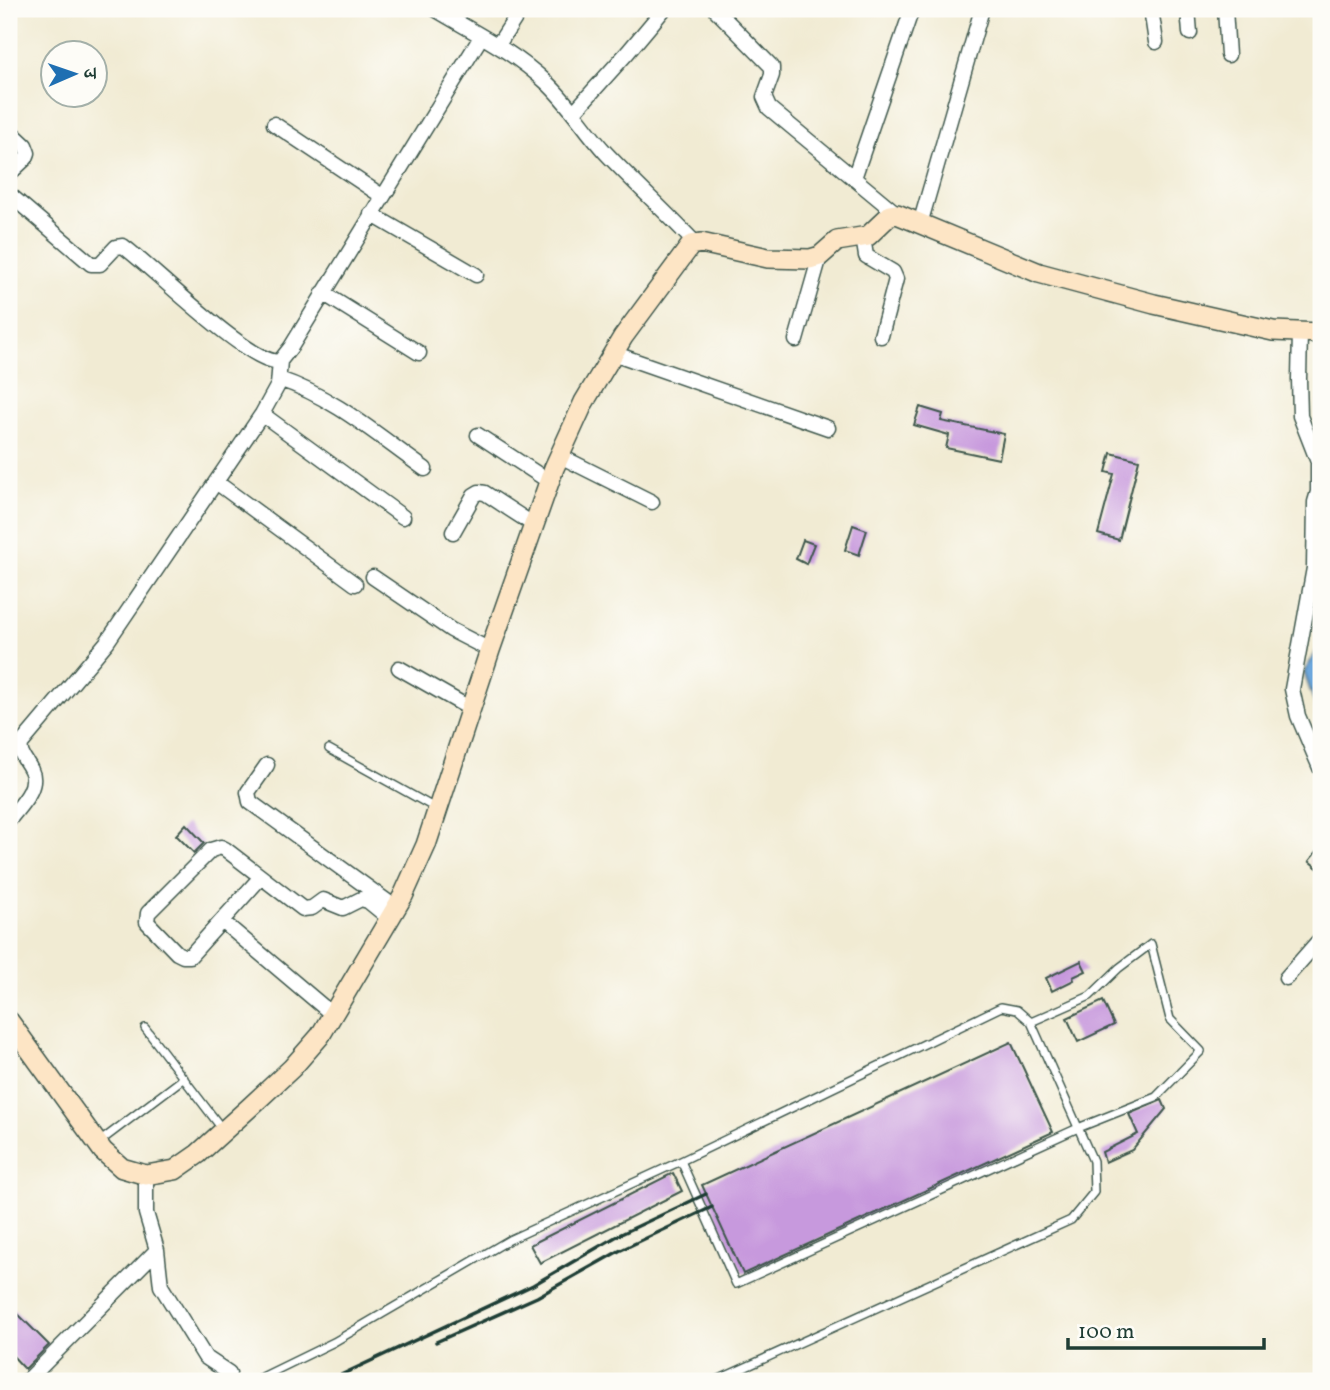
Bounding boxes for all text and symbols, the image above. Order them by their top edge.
north arrow [38,38,108,108]
text: उ [76,66,102,80]
scale bar [1068,1306,1264,1350]
text: 100 m [1078,1318,1135,1347]

